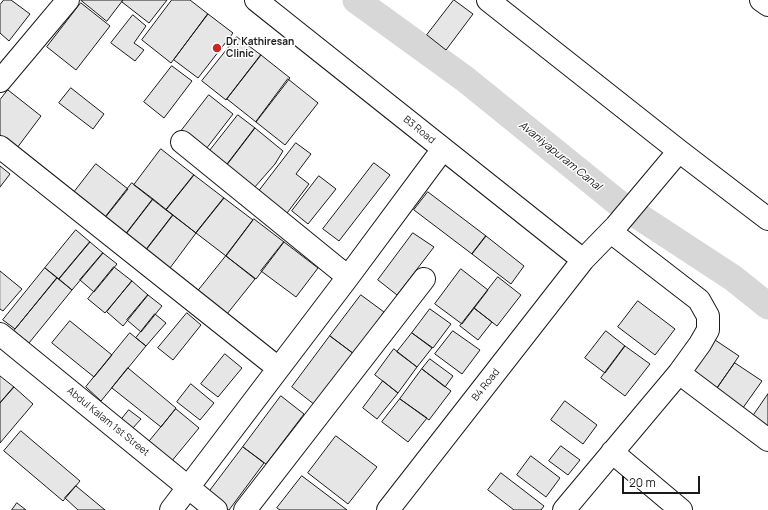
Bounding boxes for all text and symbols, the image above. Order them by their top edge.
place label: Dr. Kathiresan Clinic [226,36,294,60]
marker: Dr. Kathiresan Clinic [211,42,223,54]
street label: B3 Road [401,114,437,146]
water label: Avaniyapuram Canal [516,119,604,193]
street label: B4 Road [470,366,502,404]
street label: Abdul Kalam 1st Street [64,385,152,459]
scale bar [624,468,702,494]
text: 20 m [629,474,656,491]

